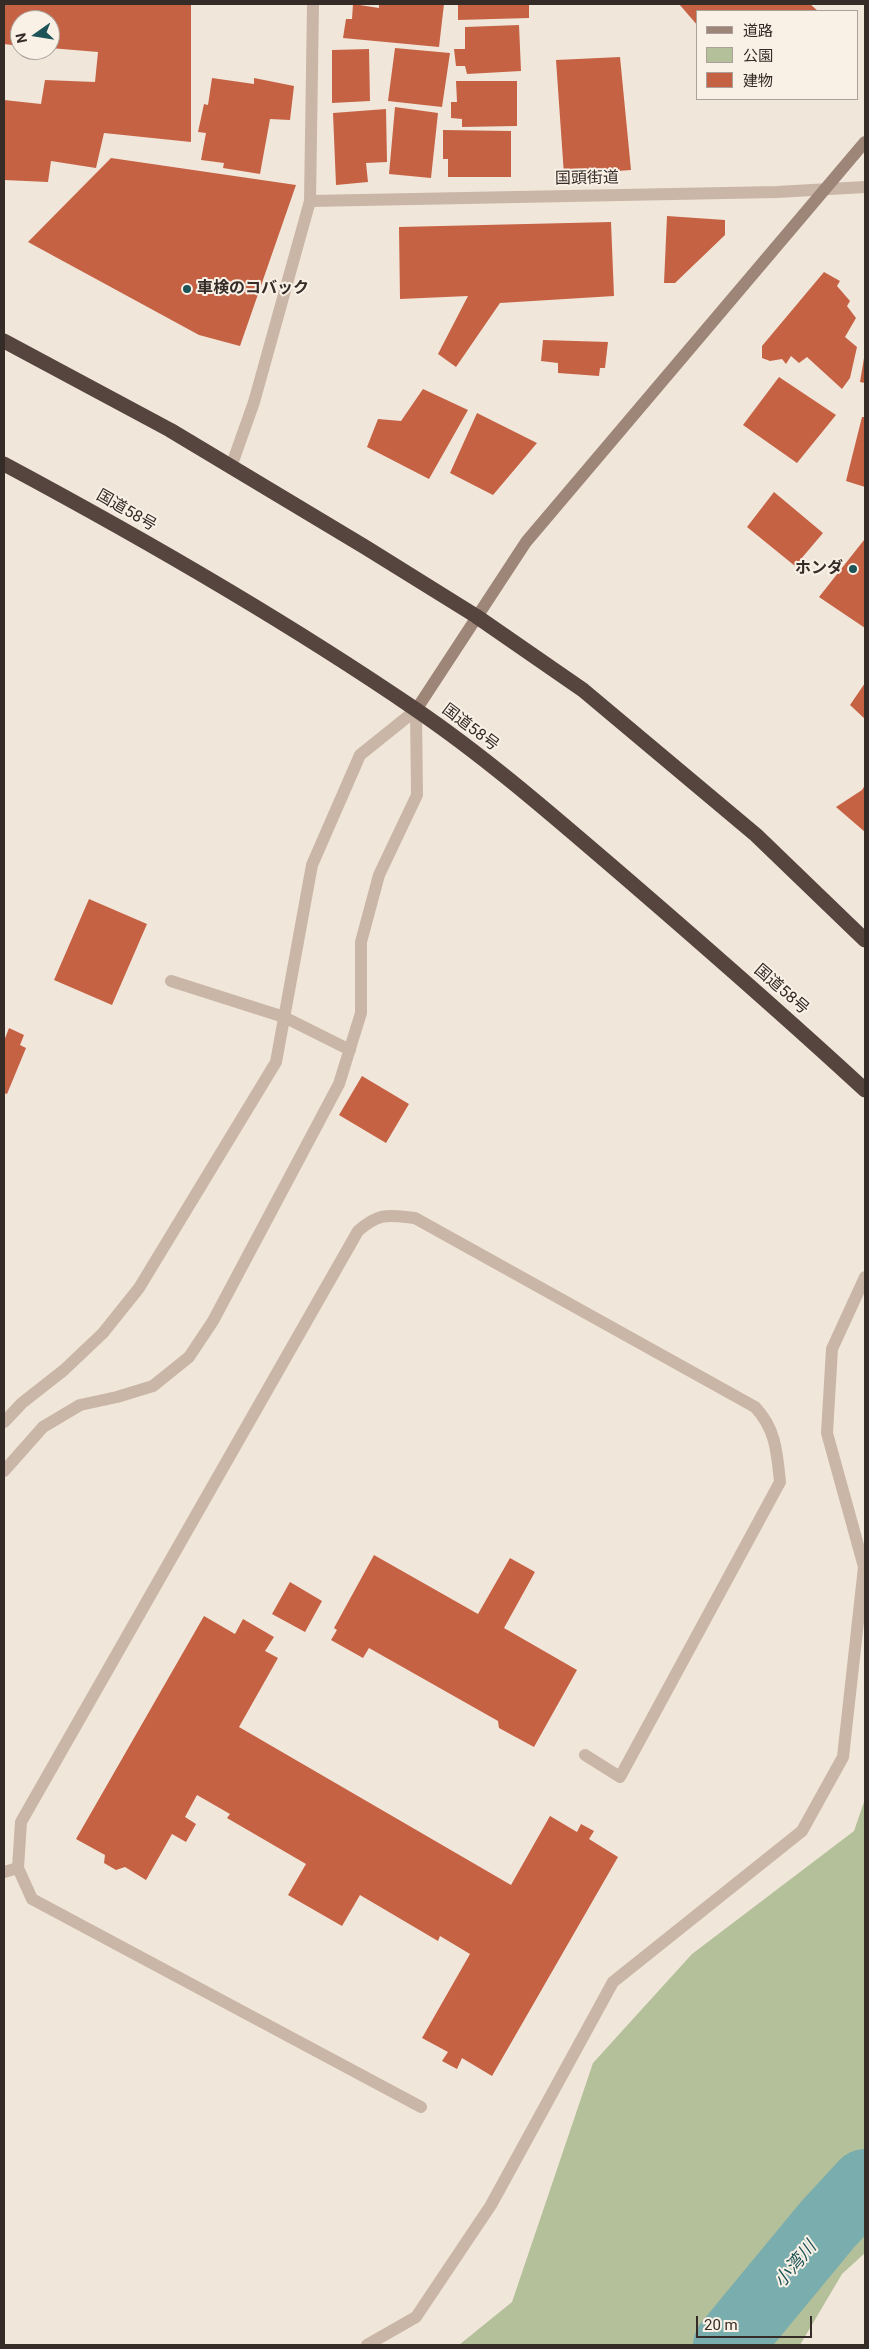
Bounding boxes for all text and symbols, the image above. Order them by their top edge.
north arrow [10,10,60,60]
legend [696,10,859,100]
text: 道路 [743,22,773,40]
text: N [12,32,30,45]
text: 公園 [743,47,773,65]
text: 建物 [743,72,773,90]
street label: 国頭街道 [555,169,619,189]
place label: 車検のコバック [197,279,309,299]
marker: 車検のコバック [181,283,193,295]
street label: 国道58号 [93,486,159,536]
place label: ホンダ [795,559,843,579]
marker: ホンダ [847,563,859,575]
street label: 国道58号 [438,700,502,756]
street label: 国道58号 [750,961,812,1019]
water label: 小湾川 [770,2237,822,2293]
scale bar [699,2306,815,2338]
text: 20 m [704,2316,738,2334]

